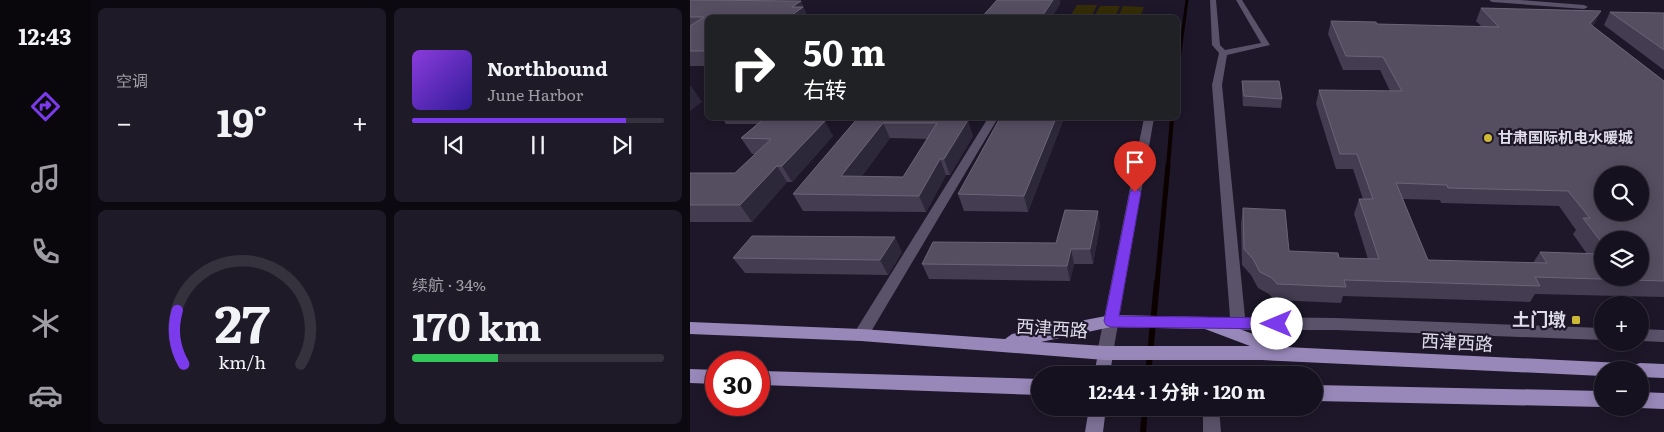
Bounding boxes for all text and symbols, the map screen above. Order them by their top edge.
text: 12:43 [18,19,72,52]
text: 50 m [803,25,886,77]
icon: right [720,35,785,100]
text: Northbound [487,54,608,82]
text: 空调 [116,68,148,92]
text: 右转 [803,72,847,105]
text: June Harbor [487,82,583,106]
icon: directions [28,89,63,124]
text: 19° [217,92,268,149]
text: − [116,100,132,142]
text: + [352,100,368,142]
place label: 甘肃国际机电水暖城 [1498,125,1633,148]
icon: previous [440,131,468,159]
icon: pause [524,131,552,159]
icon: next [608,131,636,159]
marker: 甘肃国际机电水暖城 [1482,132,1494,144]
pin [1114,141,1156,192]
icon: arrive [1121,148,1149,176]
icon: music [28,161,63,196]
map controls [1594,166,1649,416]
button: search [1594,166,1649,221]
button: layers [1594,231,1649,286]
icon: phone [28,234,63,269]
text: 续航 · 34% [412,272,486,296]
text: 27 [214,282,270,359]
text: 170 km [412,296,542,353]
button: + [1594,296,1649,351]
position arrow [1250,297,1302,349]
place label: 土门墩 [1512,305,1566,332]
icon: climate [28,306,63,341]
street label: 西津西路 [1015,312,1089,343]
marker: 土门墩 [1570,314,1582,326]
street label: 西津西路 [1420,326,1494,357]
text: km/h [218,348,266,375]
speed limit sign: 30 [705,351,770,416]
button: − [1594,361,1649,416]
text: 12:44 · 1 分钟 · 120 m [1089,377,1265,405]
icon: car [28,378,63,413]

